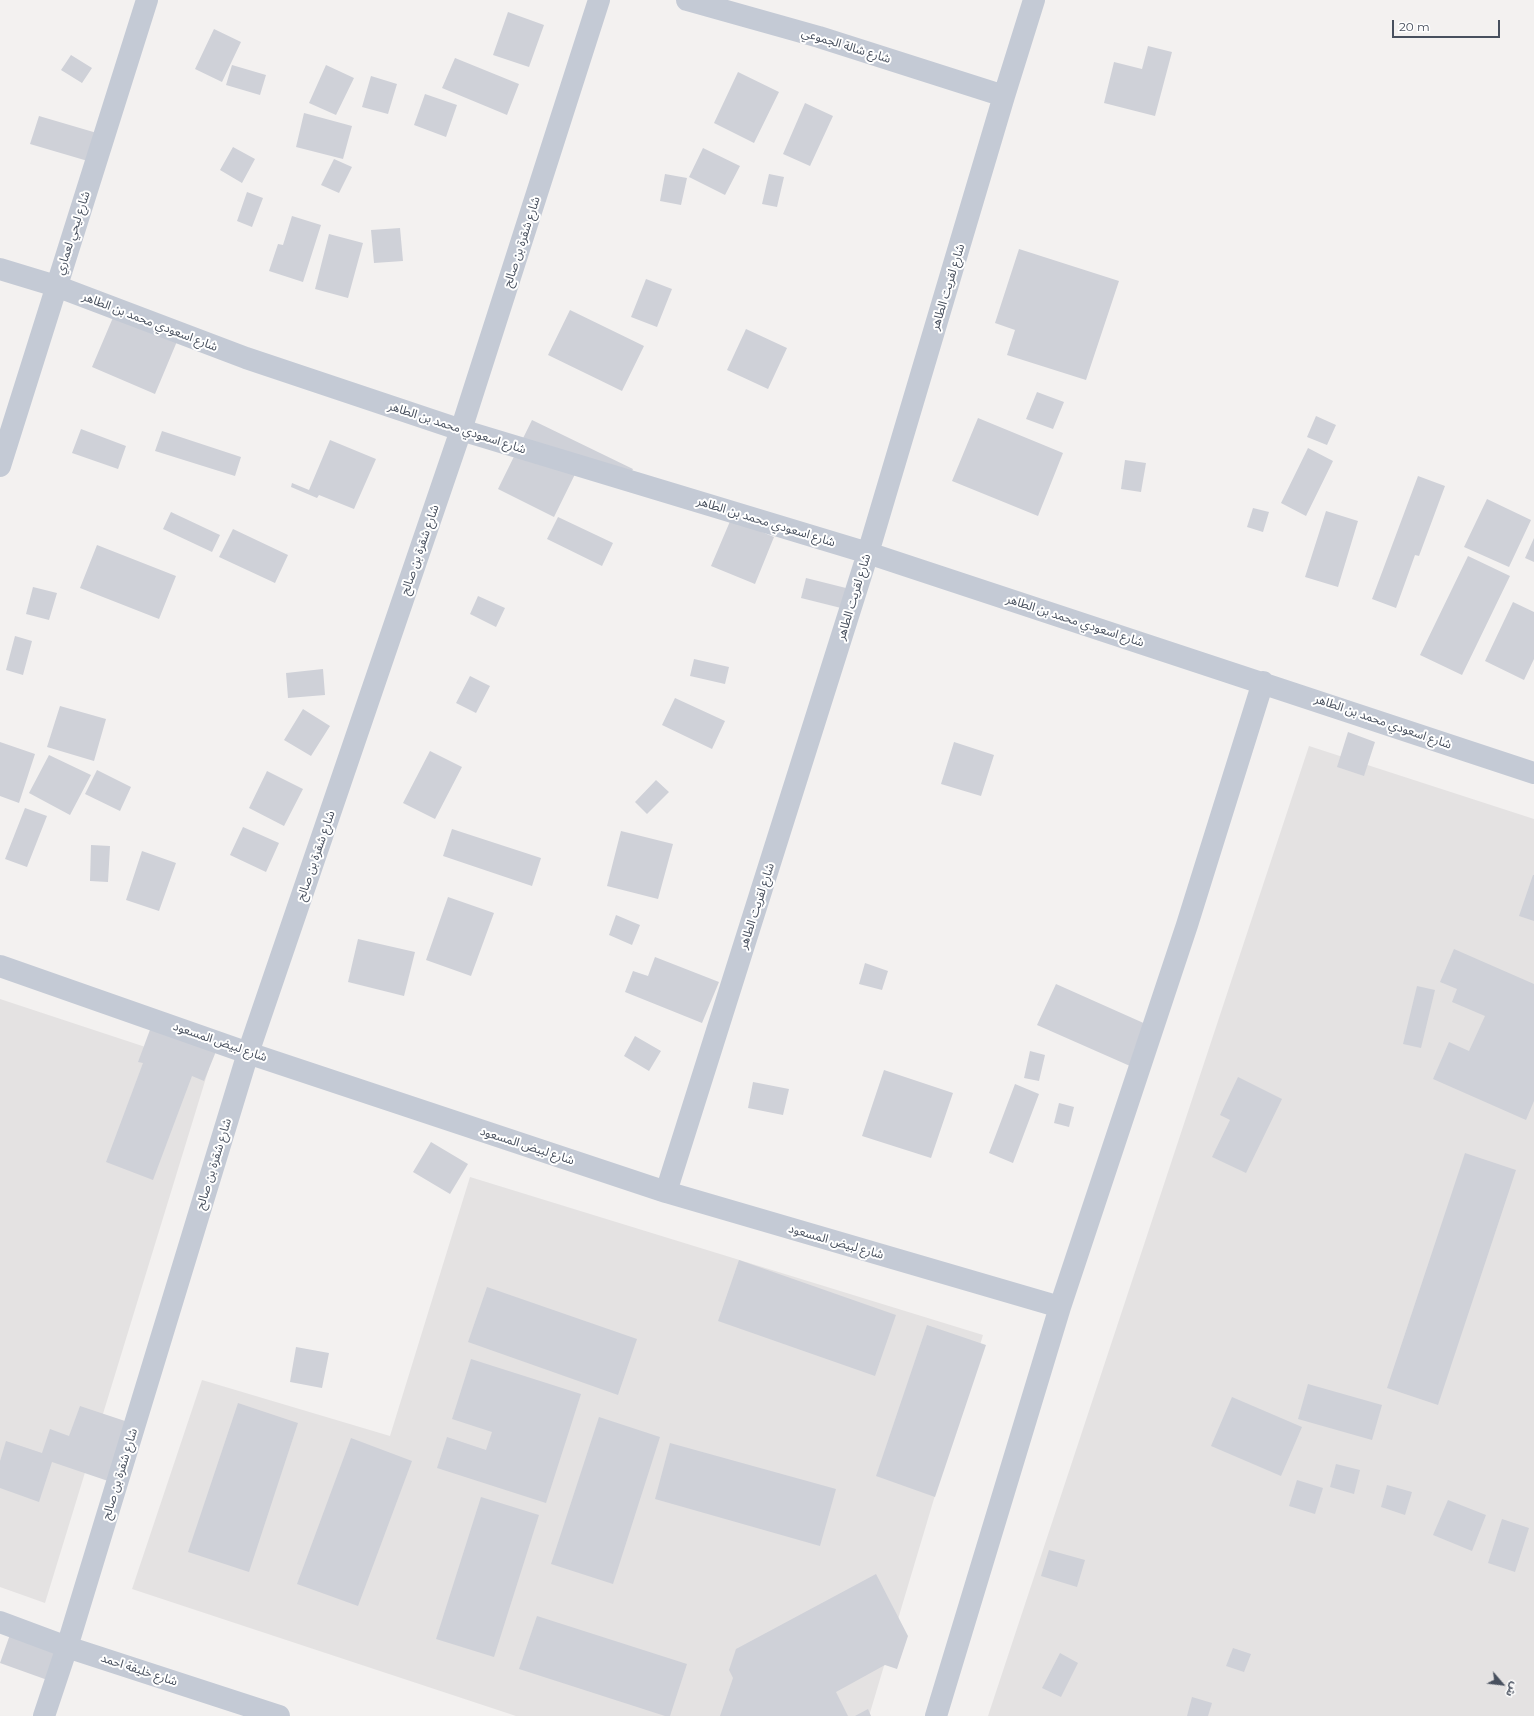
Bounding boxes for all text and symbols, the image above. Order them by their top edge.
scale bar [1394,12,1502,38]
text: 20 m [1399,19,1430,34]
street label: شارع شالة الجموعي [800,26,892,66]
street label: شارع ليحي لعماري [53,189,93,277]
street label: شارع شقرة بن صالح [501,195,543,289]
street label: شارع لقريت الطاهر [928,242,968,332]
street label: شارع اسعودي محمد بن الطاهر [80,289,220,355]
street label: شارع اسعودي محمد بن الطاهر [386,399,528,457]
street label: شارع اسعودي محمد بن الطاهر [695,494,837,550]
street label: شارع شقرة بن صالح [398,503,442,597]
street label: شارع لقريت الطاهر [834,552,874,642]
street label: شارع اسعودي محمد بن الطاهر [1004,592,1146,650]
street label: شارع اسعودي محمد بن الطاهر [1313,692,1453,752]
street label: شارع شقرة بن صالح [294,809,338,903]
street label: شارع لقريت الطاهر [736,861,778,951]
street label: شارع لبيض المسعود [171,1019,269,1065]
street label: شارع شقرة بن صالح [193,1117,235,1211]
street label: شارع لبيض المسعود [478,1124,576,1168]
street label: شارع لبيض المسعود [787,1222,885,1262]
street label: شارع شقرة بن صالح [99,1427,141,1521]
street label: شارع خليفة احمد [99,1651,179,1689]
north arrow [1482,1664,1522,1704]
text: ش [1503,1680,1522,1700]

